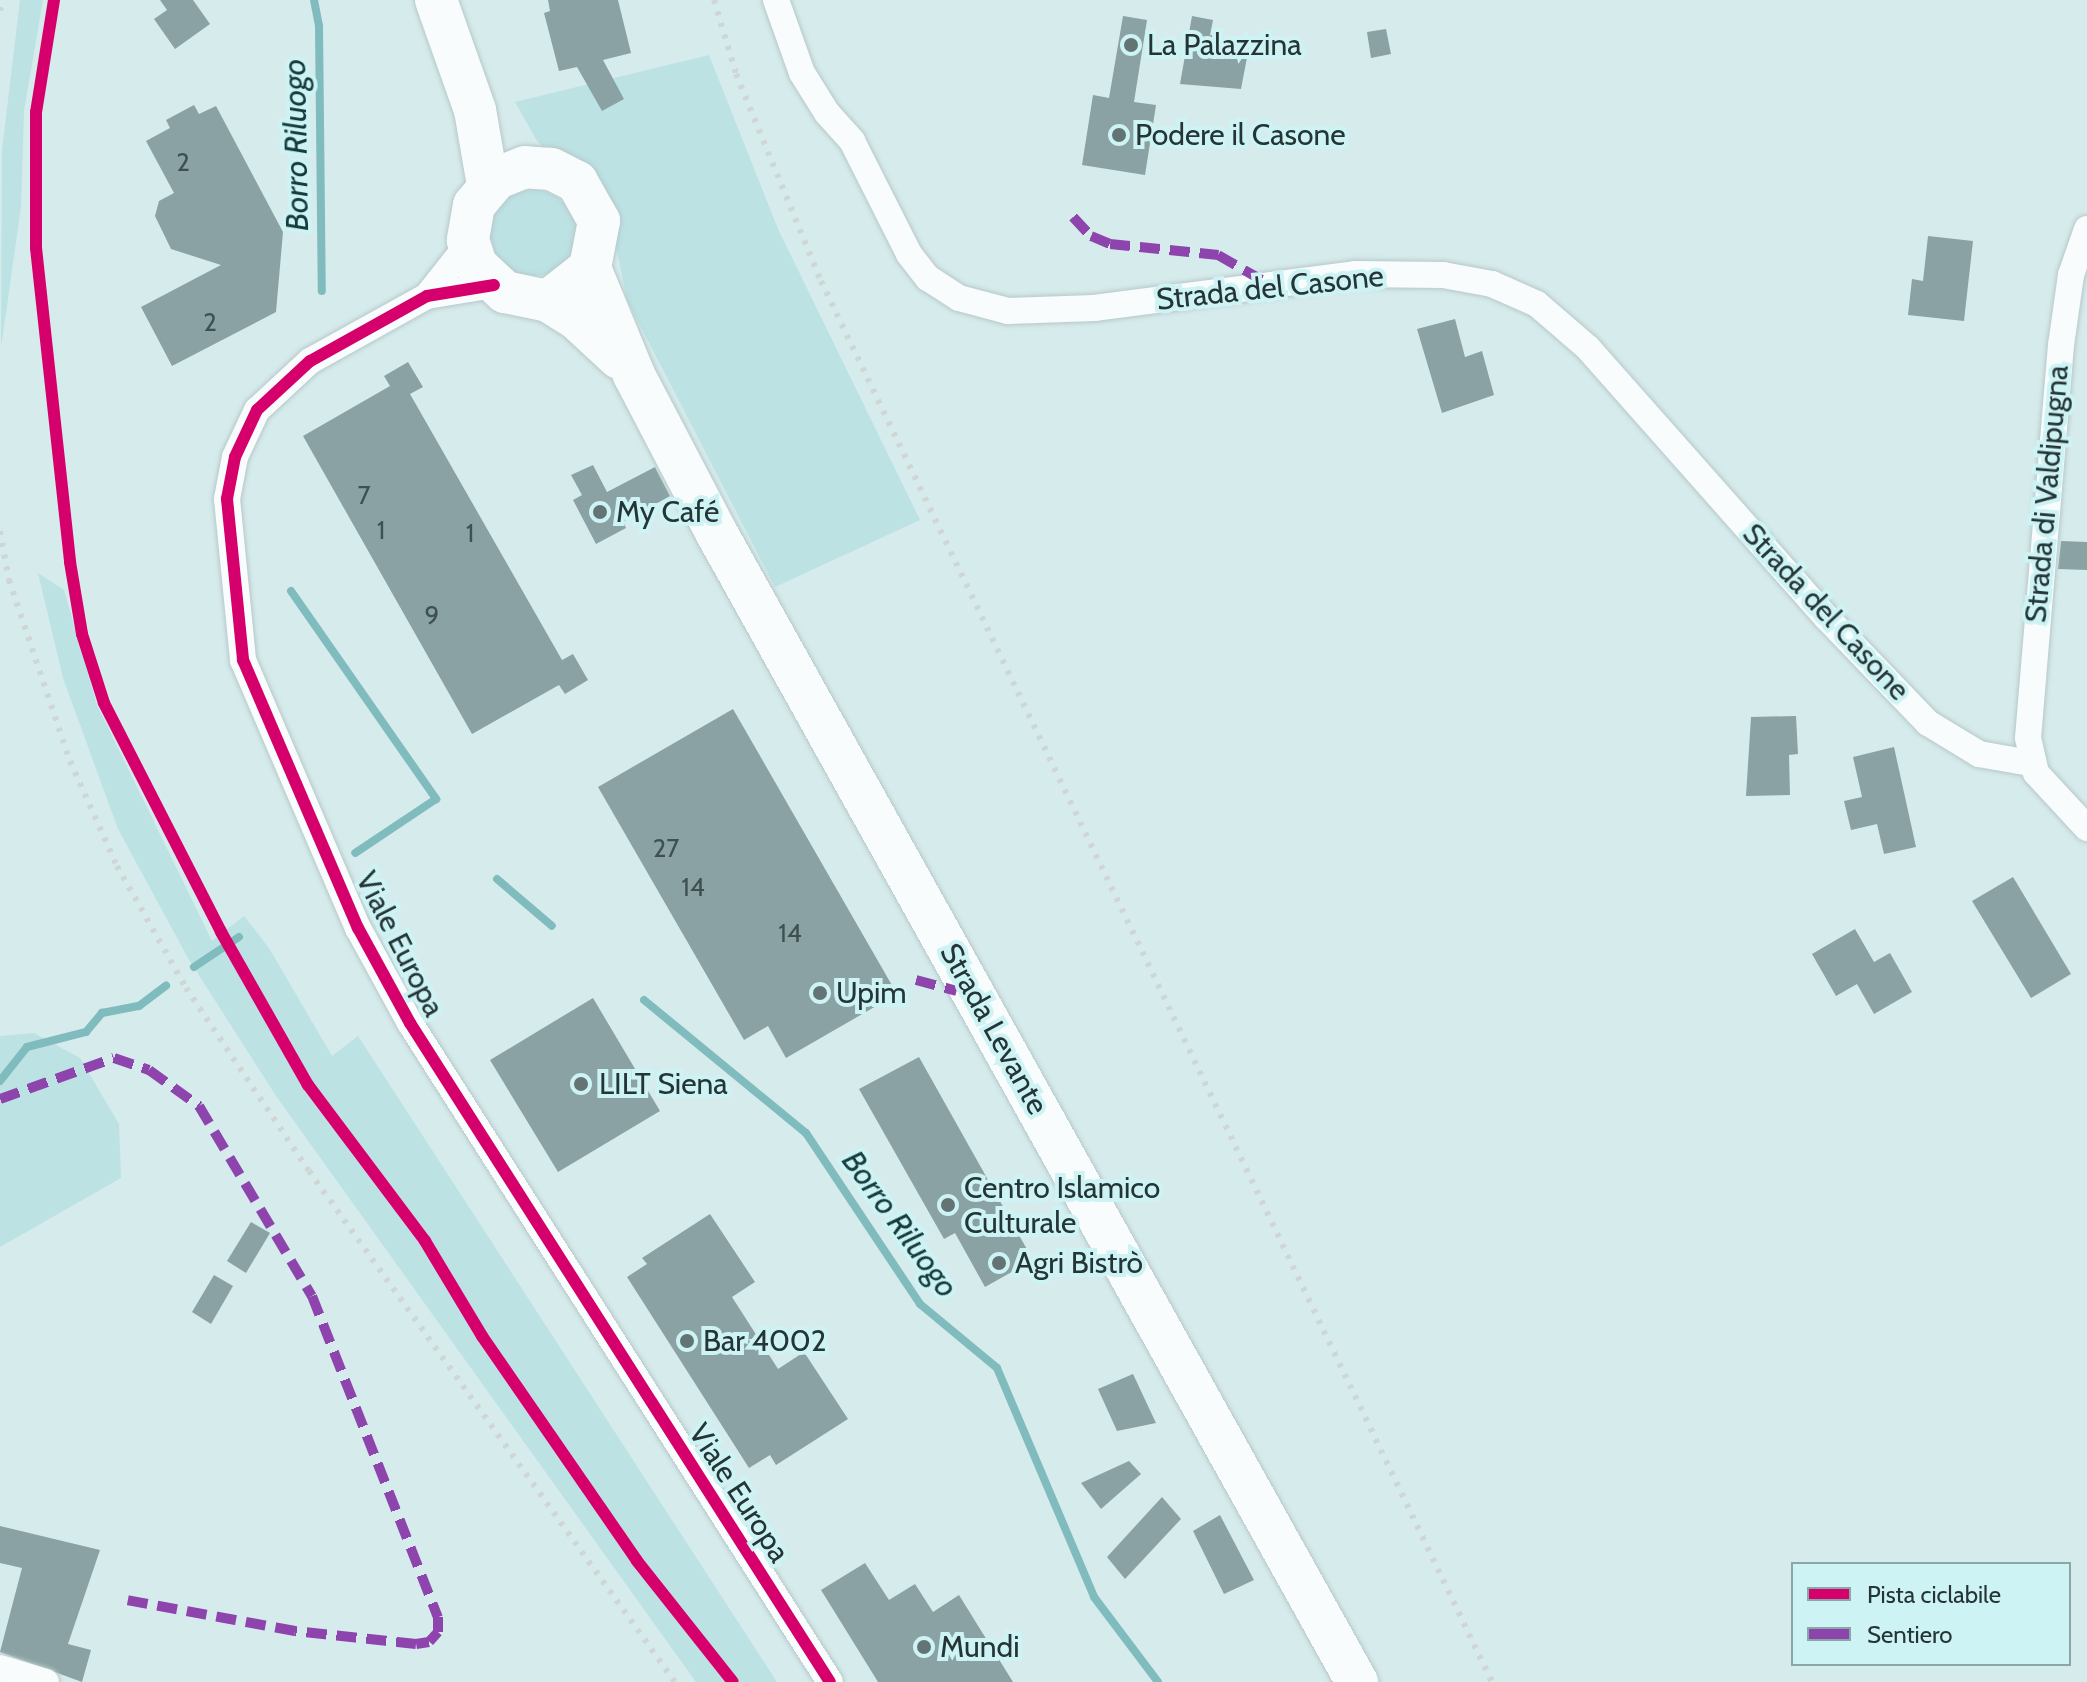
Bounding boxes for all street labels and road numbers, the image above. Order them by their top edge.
street label: Strada del Casone [1155,258,1385,318]
street label: Strada di Valdipugna [2018,364,2076,624]
street label: Strada del Casone [1735,516,1917,708]
street label: Viale Europa [348,865,452,1023]
street label: Strada Levante [932,937,1056,1121]
street label: Viale Europa [681,1417,797,1569]

